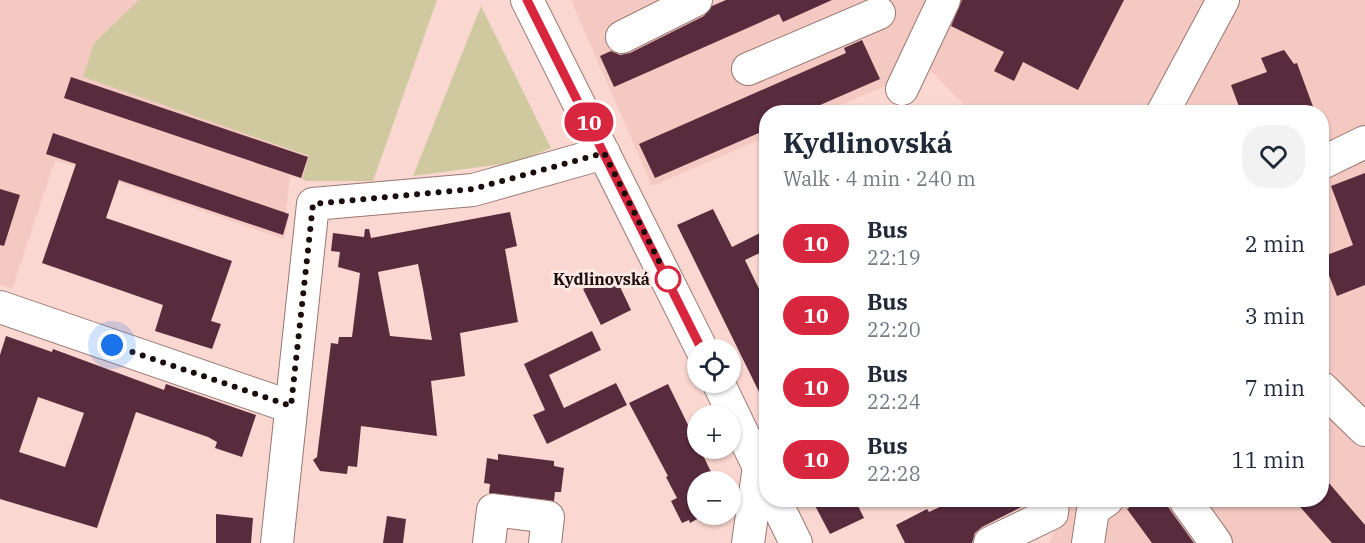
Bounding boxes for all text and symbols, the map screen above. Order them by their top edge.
line badge: 10 [562,102,616,142]
text: 10 [576,108,602,136]
text: Kydlinovská [783,124,953,161]
button: heart [1242,125,1305,188]
text: Walk · 4 min · 240 m [783,165,976,192]
text: Bus [867,215,908,244]
text: 10 [803,229,829,257]
text: 2 min [1245,229,1305,258]
text: 22:19 [867,244,921,271]
marker: Kydlinovská [655,266,681,292]
place label: Kydlinovská [553,269,650,289]
text: Bus [867,287,908,316]
text: 10 [803,301,829,329]
text: 3 min [1245,301,1305,330]
text: 22:20 [867,316,921,343]
your location [97,330,127,360]
map controls [687,339,741,525]
button: locate [687,339,741,393]
text: Bus [867,359,908,388]
text: 10 [803,373,829,401]
text: 7 min [1245,373,1305,402]
text: 22:24 [867,388,921,415]
button: + [687,405,741,459]
text: Bus [867,431,908,460]
text: 10 [803,445,829,473]
text: 11 min [1232,445,1305,474]
text: 22:28 [867,460,921,487]
button: − [687,471,741,525]

